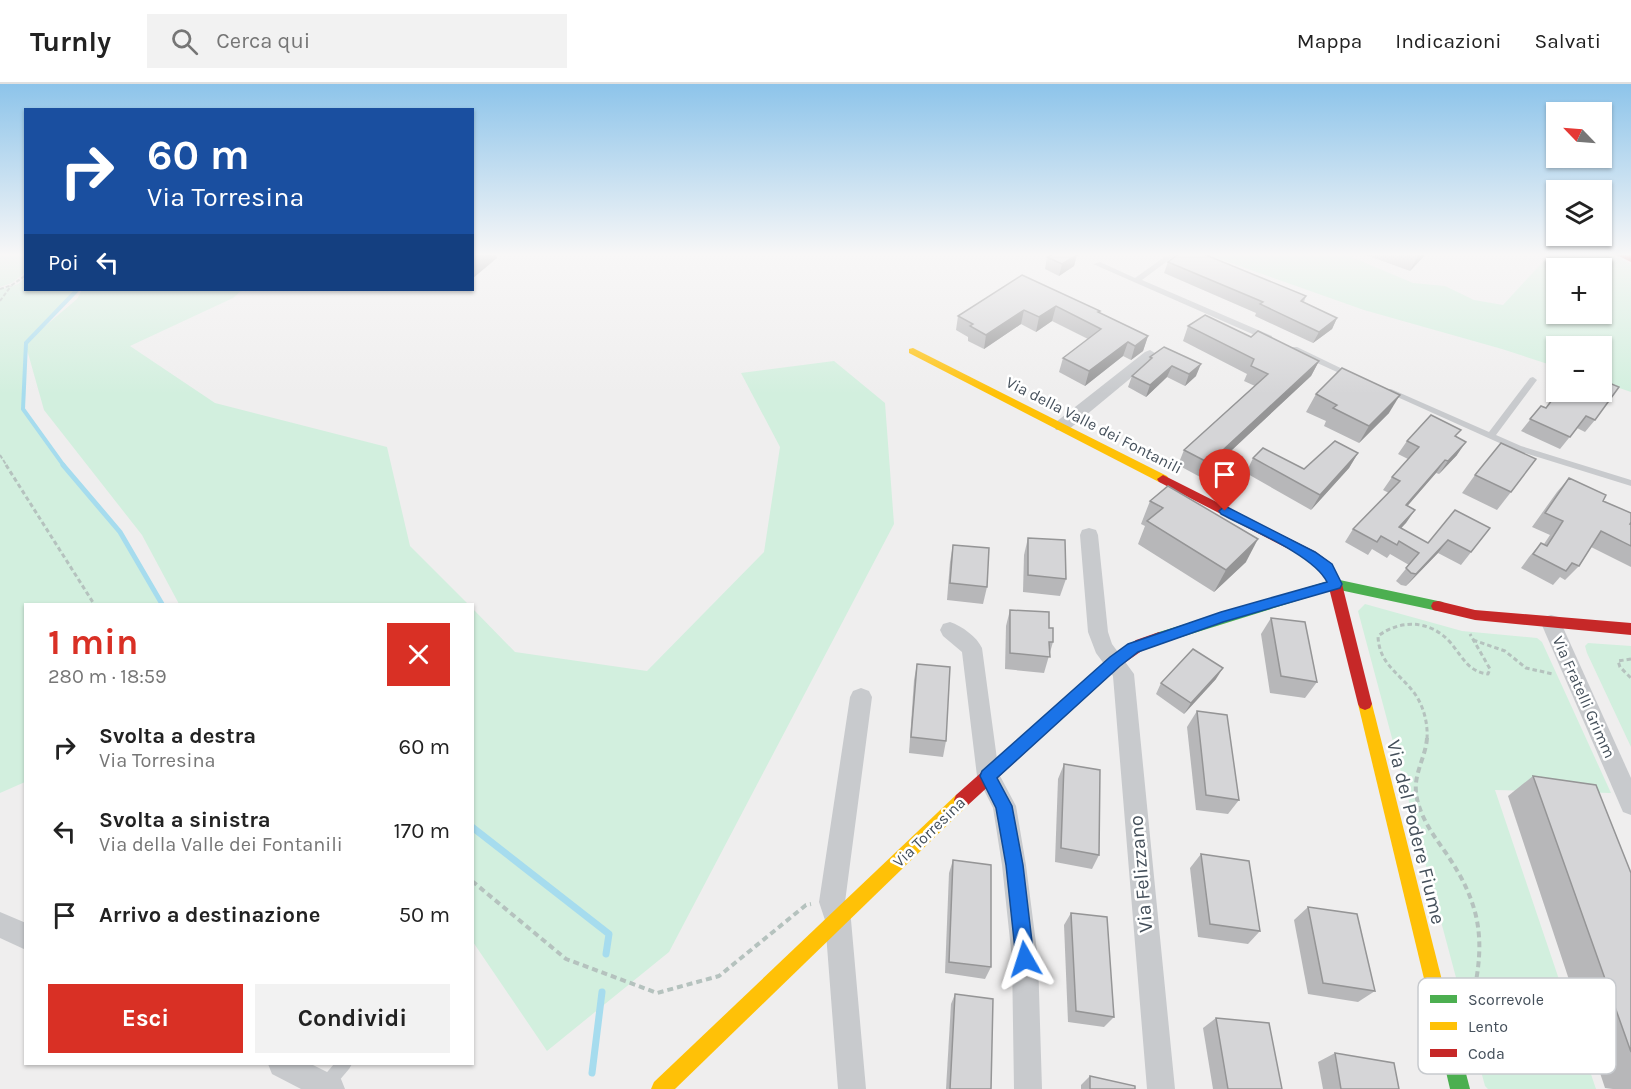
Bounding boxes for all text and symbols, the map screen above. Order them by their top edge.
search box [147,14,567,68]
text: Turnly [30,25,111,58]
icon: search [168,25,201,58]
text: Cerca qui [216,28,310,54]
text: Mappa [1297,29,1362,53]
text: Indicazioni [1395,29,1502,53]
text: Salvati [1535,29,1601,53]
north arrow [1546,102,1612,168]
map controls [1546,102,1612,402]
text: 60 m [147,130,250,180]
icon: right [48,132,126,210]
button: layers [1546,180,1612,246]
text: Via Torresina [147,181,304,213]
icon: left [91,246,124,279]
text: Poi [48,250,79,276]
button: + [1546,258,1612,324]
button: − [1546,336,1612,402]
street label: Via della Valle dei Fontanili [1003,372,1185,478]
pin [1199,449,1250,511]
icon: arrive [1208,458,1241,491]
text: 1 min [48,621,138,663]
button: close [387,623,450,686]
street label: Via Fratelli Grimm [1548,633,1620,761]
text: 280 m · 18:59 [48,665,167,688]
text: Svolta a destra [99,723,256,749]
icon: right [48,731,81,764]
text: 60 m [399,734,450,760]
street label: Via del Podere Fiume [1382,737,1450,927]
text: Via Torresina [99,749,216,772]
street label: Via Torresina [889,793,969,871]
text: Svolta a sinistra [99,807,271,833]
street label: Via Felizzano [1124,814,1158,934]
icon: left [48,815,81,848]
text: 170 m [394,818,450,844]
text: Via della Valle dei Fontanili [99,833,343,856]
icon: arrive [48,899,81,932]
text: Arrivo a destinazione [99,902,320,928]
text: 50 m [399,902,450,928]
position arrow [993,927,1057,991]
legend [1418,978,1616,1074]
button: Esci [48,984,243,1053]
button: Condividi [255,984,450,1053]
text: Scorrevole [1468,990,1544,1009]
text: Lento [1468,1017,1508,1036]
text: Coda [1468,1044,1505,1063]

